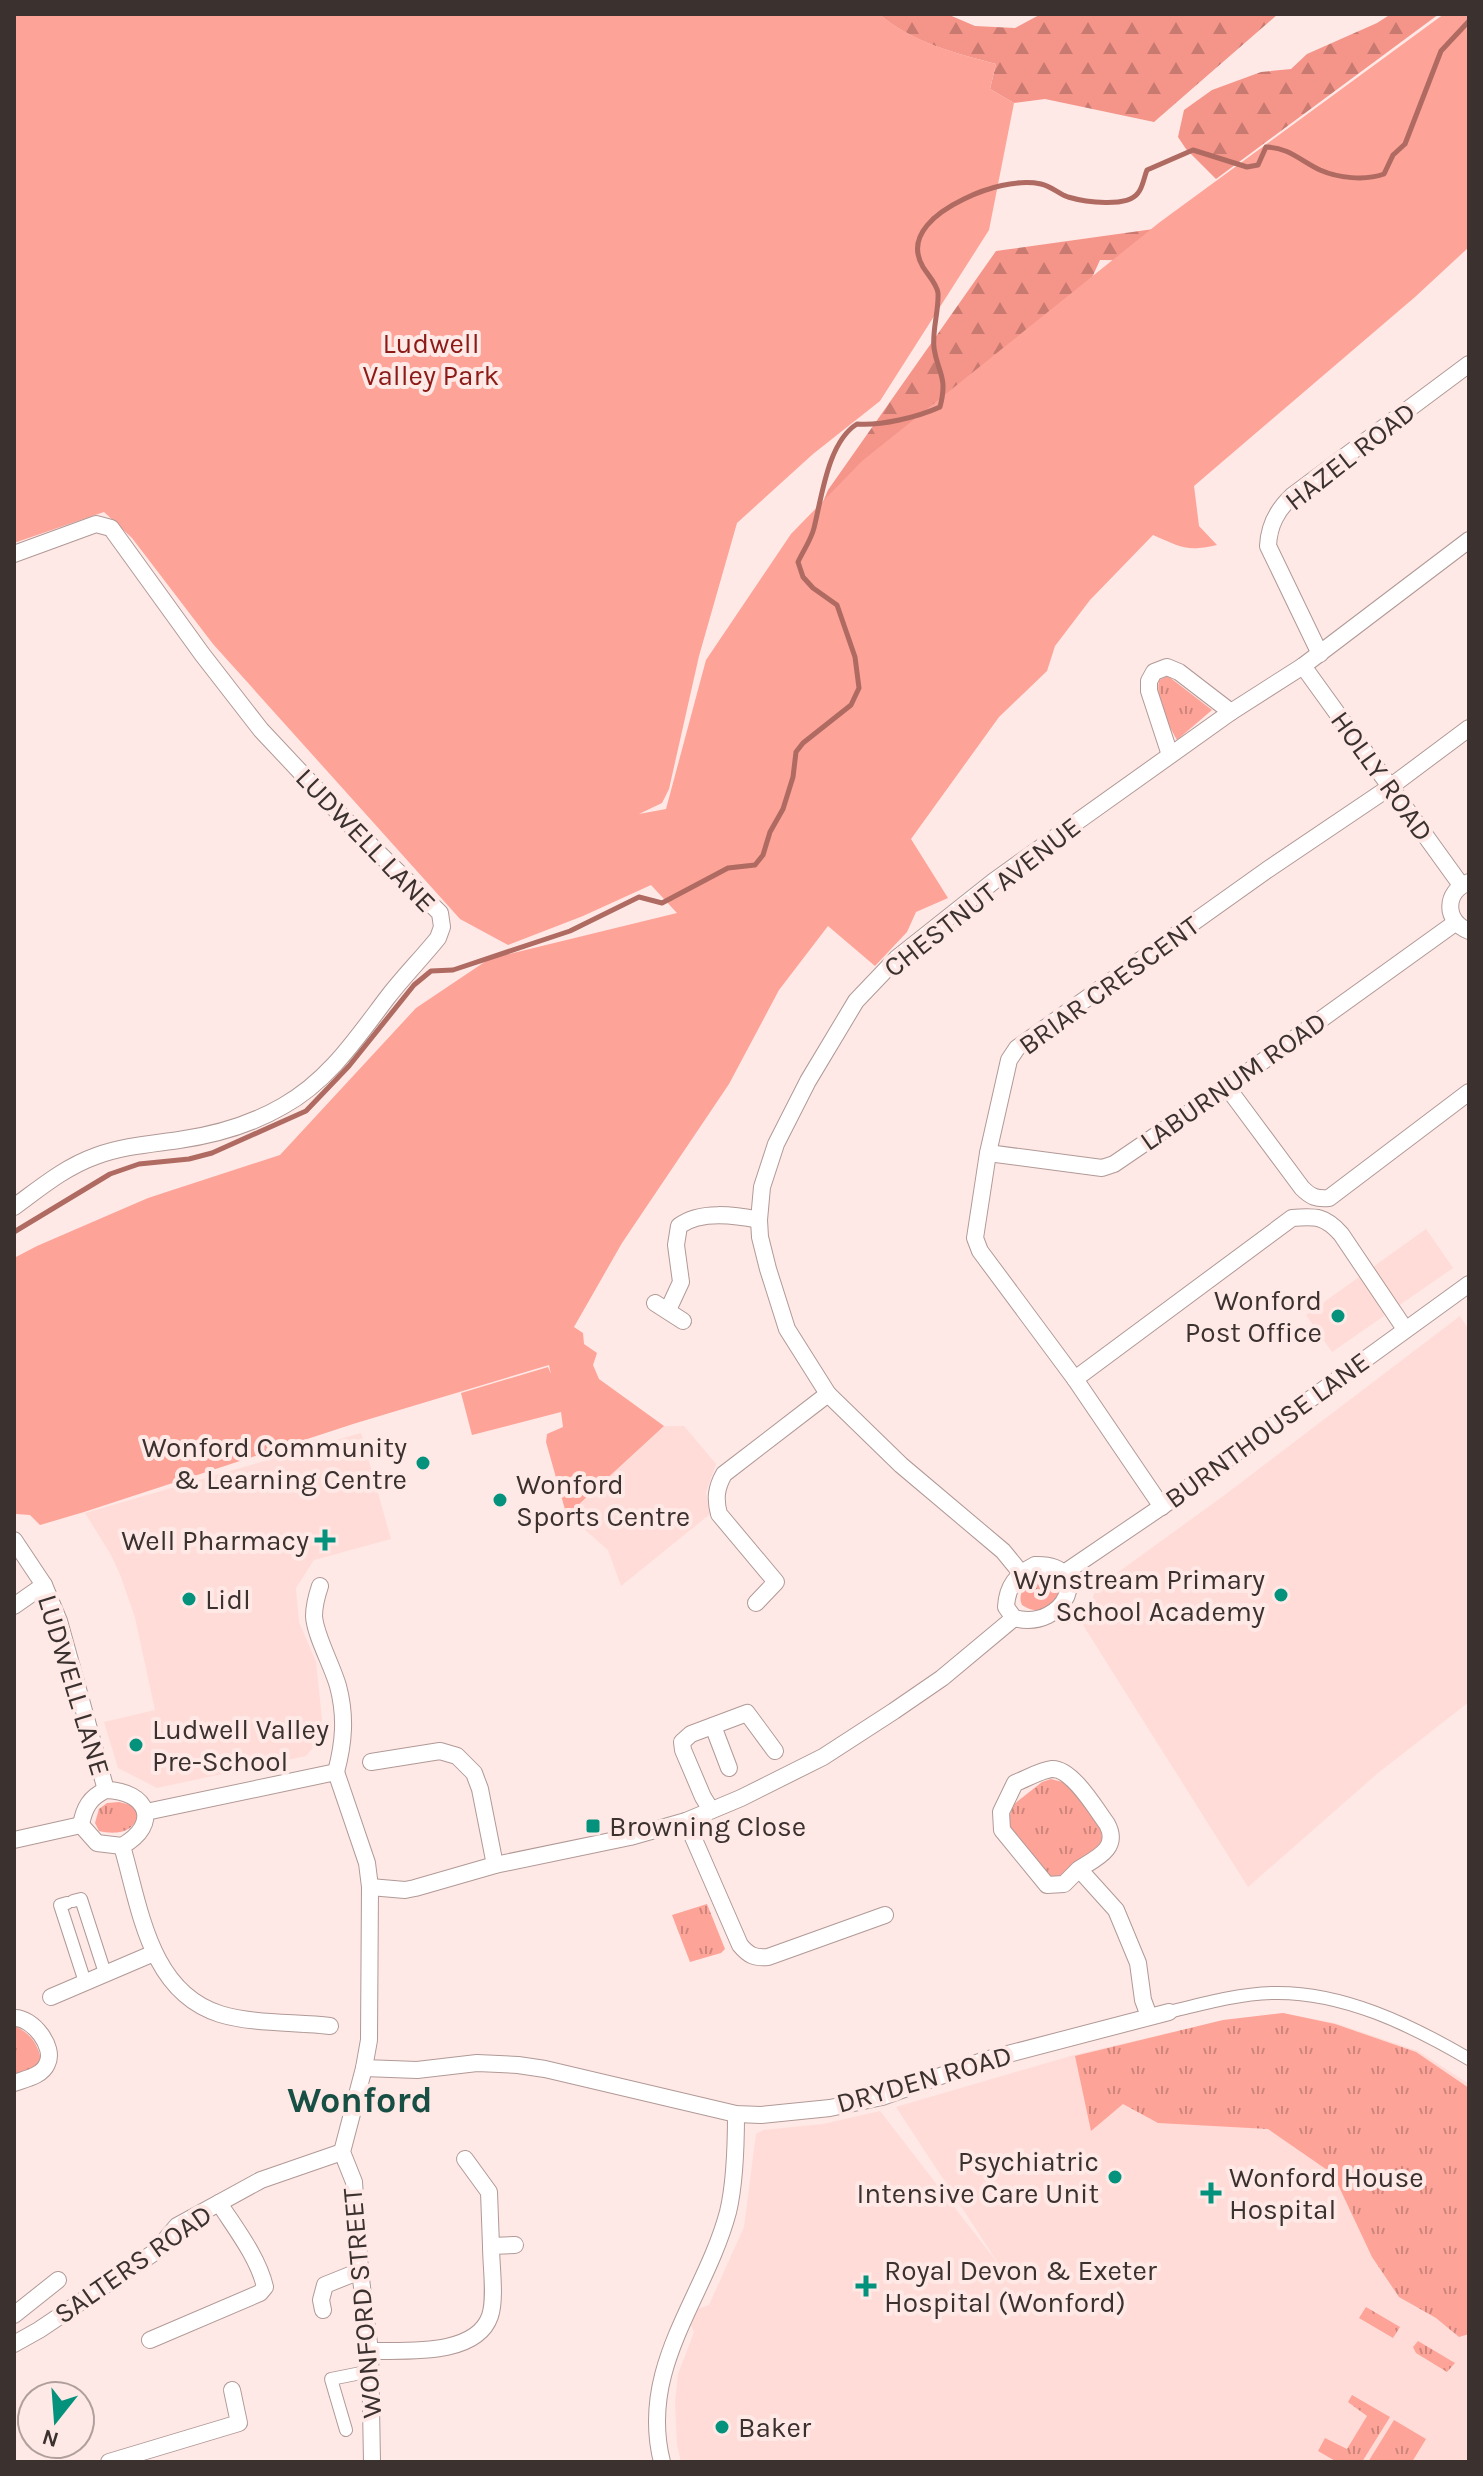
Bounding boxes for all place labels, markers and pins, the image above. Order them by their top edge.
place label: Wonford Post Office [1185,1284,1322,1349]
marker: Wonford Post Office [1329,1307,1347,1325]
place label: Wonford Community & Learning Centre [142,1431,407,1496]
marker: Wonford Community & Learning Centre [414,1454,432,1472]
place label: Wonford Sports Centre [516,1468,690,1533]
marker: Wonford Sports Centre [491,1491,509,1509]
place label: Well Pharmacy [121,1524,309,1557]
marker: Well Pharmacy [316,1531,334,1549]
place label: Wynstream Primary School Academy [1013,1563,1265,1628]
place label: Lidl [205,1583,251,1616]
marker: Wynstream Primary School Academy [1272,1586,1290,1604]
marker: Lidl [180,1590,198,1608]
place label: Ludwell Valley Pre-School [152,1713,329,1778]
marker: Ludwell Valley Pre-School [127,1736,145,1754]
place label: Browning Close [609,1810,806,1843]
marker: Browning Close [584,1817,602,1835]
place label: Psychiatric Intensive Care Unit [857,2145,1099,2210]
place label: Wonford House Hospital [1229,2161,1424,2226]
marker: Psychiatric Intensive Care Unit [1106,2168,1124,2186]
marker: Wonford House Hospital [1200,2182,1222,2204]
place label: Royal Devon & Exeter Hospital (Wonford) [884,2254,1158,2319]
marker: Royal Devon & Exeter Hospital (Wonford) [855,2275,877,2297]
place label: Baker [738,2411,812,2444]
marker: Baker [713,2418,731,2436]

